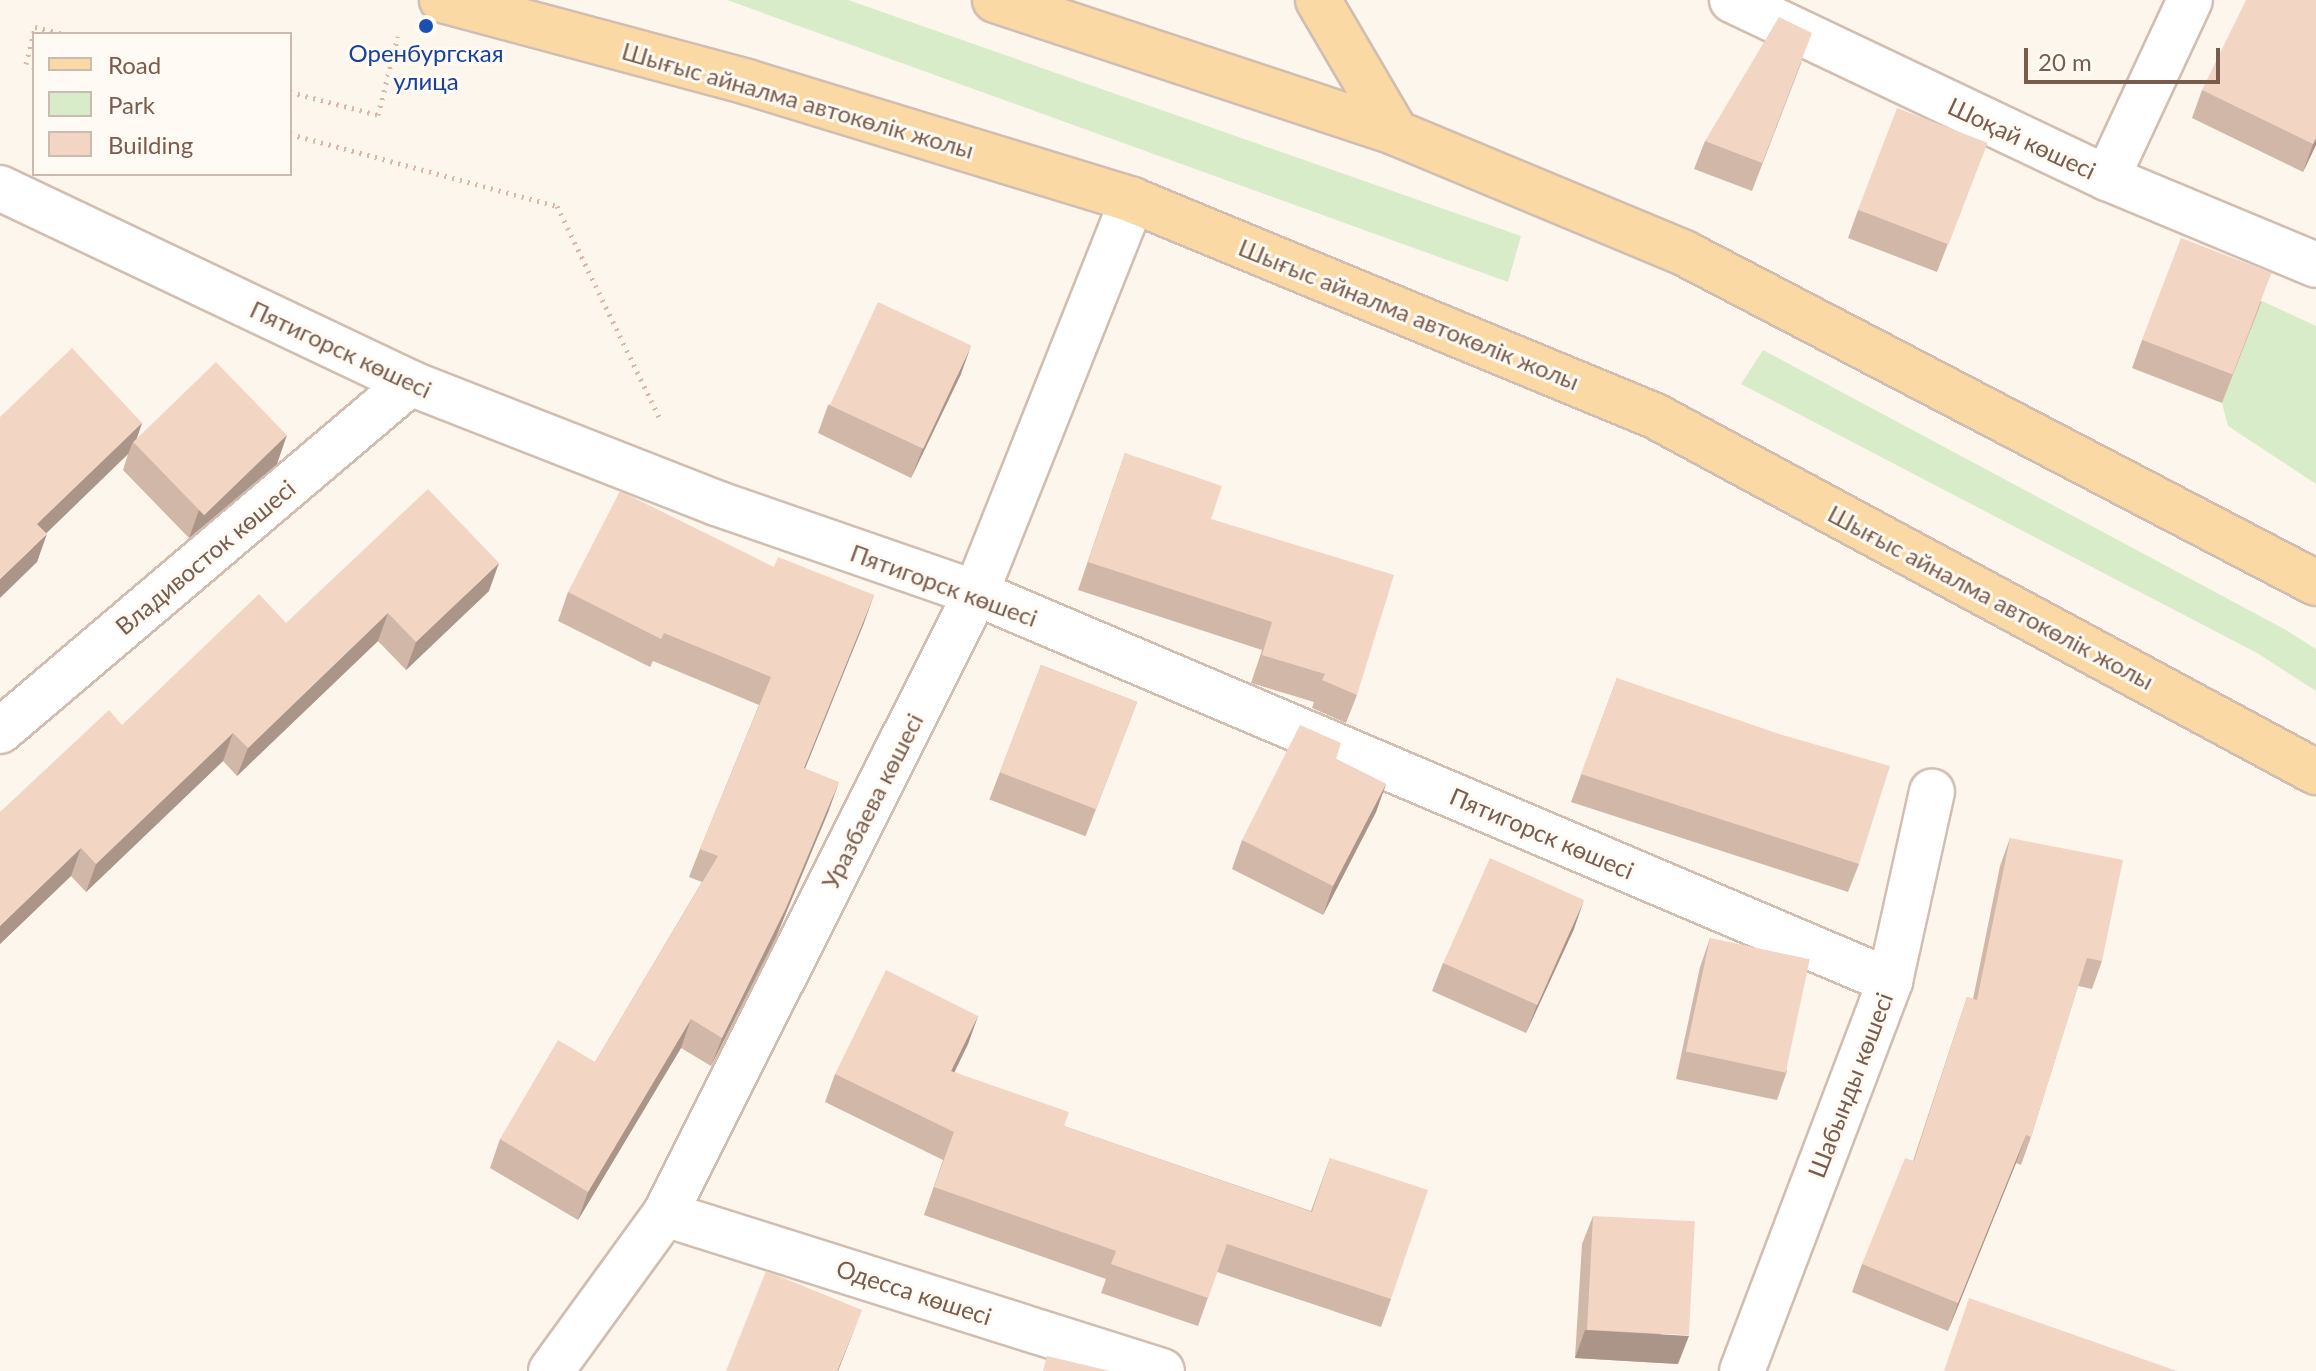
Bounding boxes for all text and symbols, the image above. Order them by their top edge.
marker: Оренбургская улица [417,17,435,35]
legend [32,32,292,176]
scale bar [2028,32,2224,82]
street label: Шығыс айналма автокөлік жолы [619,36,977,164]
place label: Оренбургская улица [349,39,503,95]
text: 20 m [2038,47,2092,76]
text: Road [108,50,161,79]
text: Park [108,90,155,119]
street label: Шоқай көшесі [1943,91,2101,185]
text: Building [108,130,193,159]
street label: Шығыс айналма автокөлік жолы [1235,232,1583,396]
street label: Пятигорск көшесі [246,294,436,404]
street label: Владивосток көшесі [109,473,301,641]
street label: Шығыс айналма автокөлік жолы [1823,499,2159,695]
street label: Пятигорск көшесі [847,538,1041,632]
street label: Уразбаева көшесі [815,708,929,894]
street label: Пятигорск көшесі [1446,781,1638,885]
street label: Шабынды көшесі [1801,988,1899,1182]
street label: Одесса көшесі [833,1253,995,1331]

